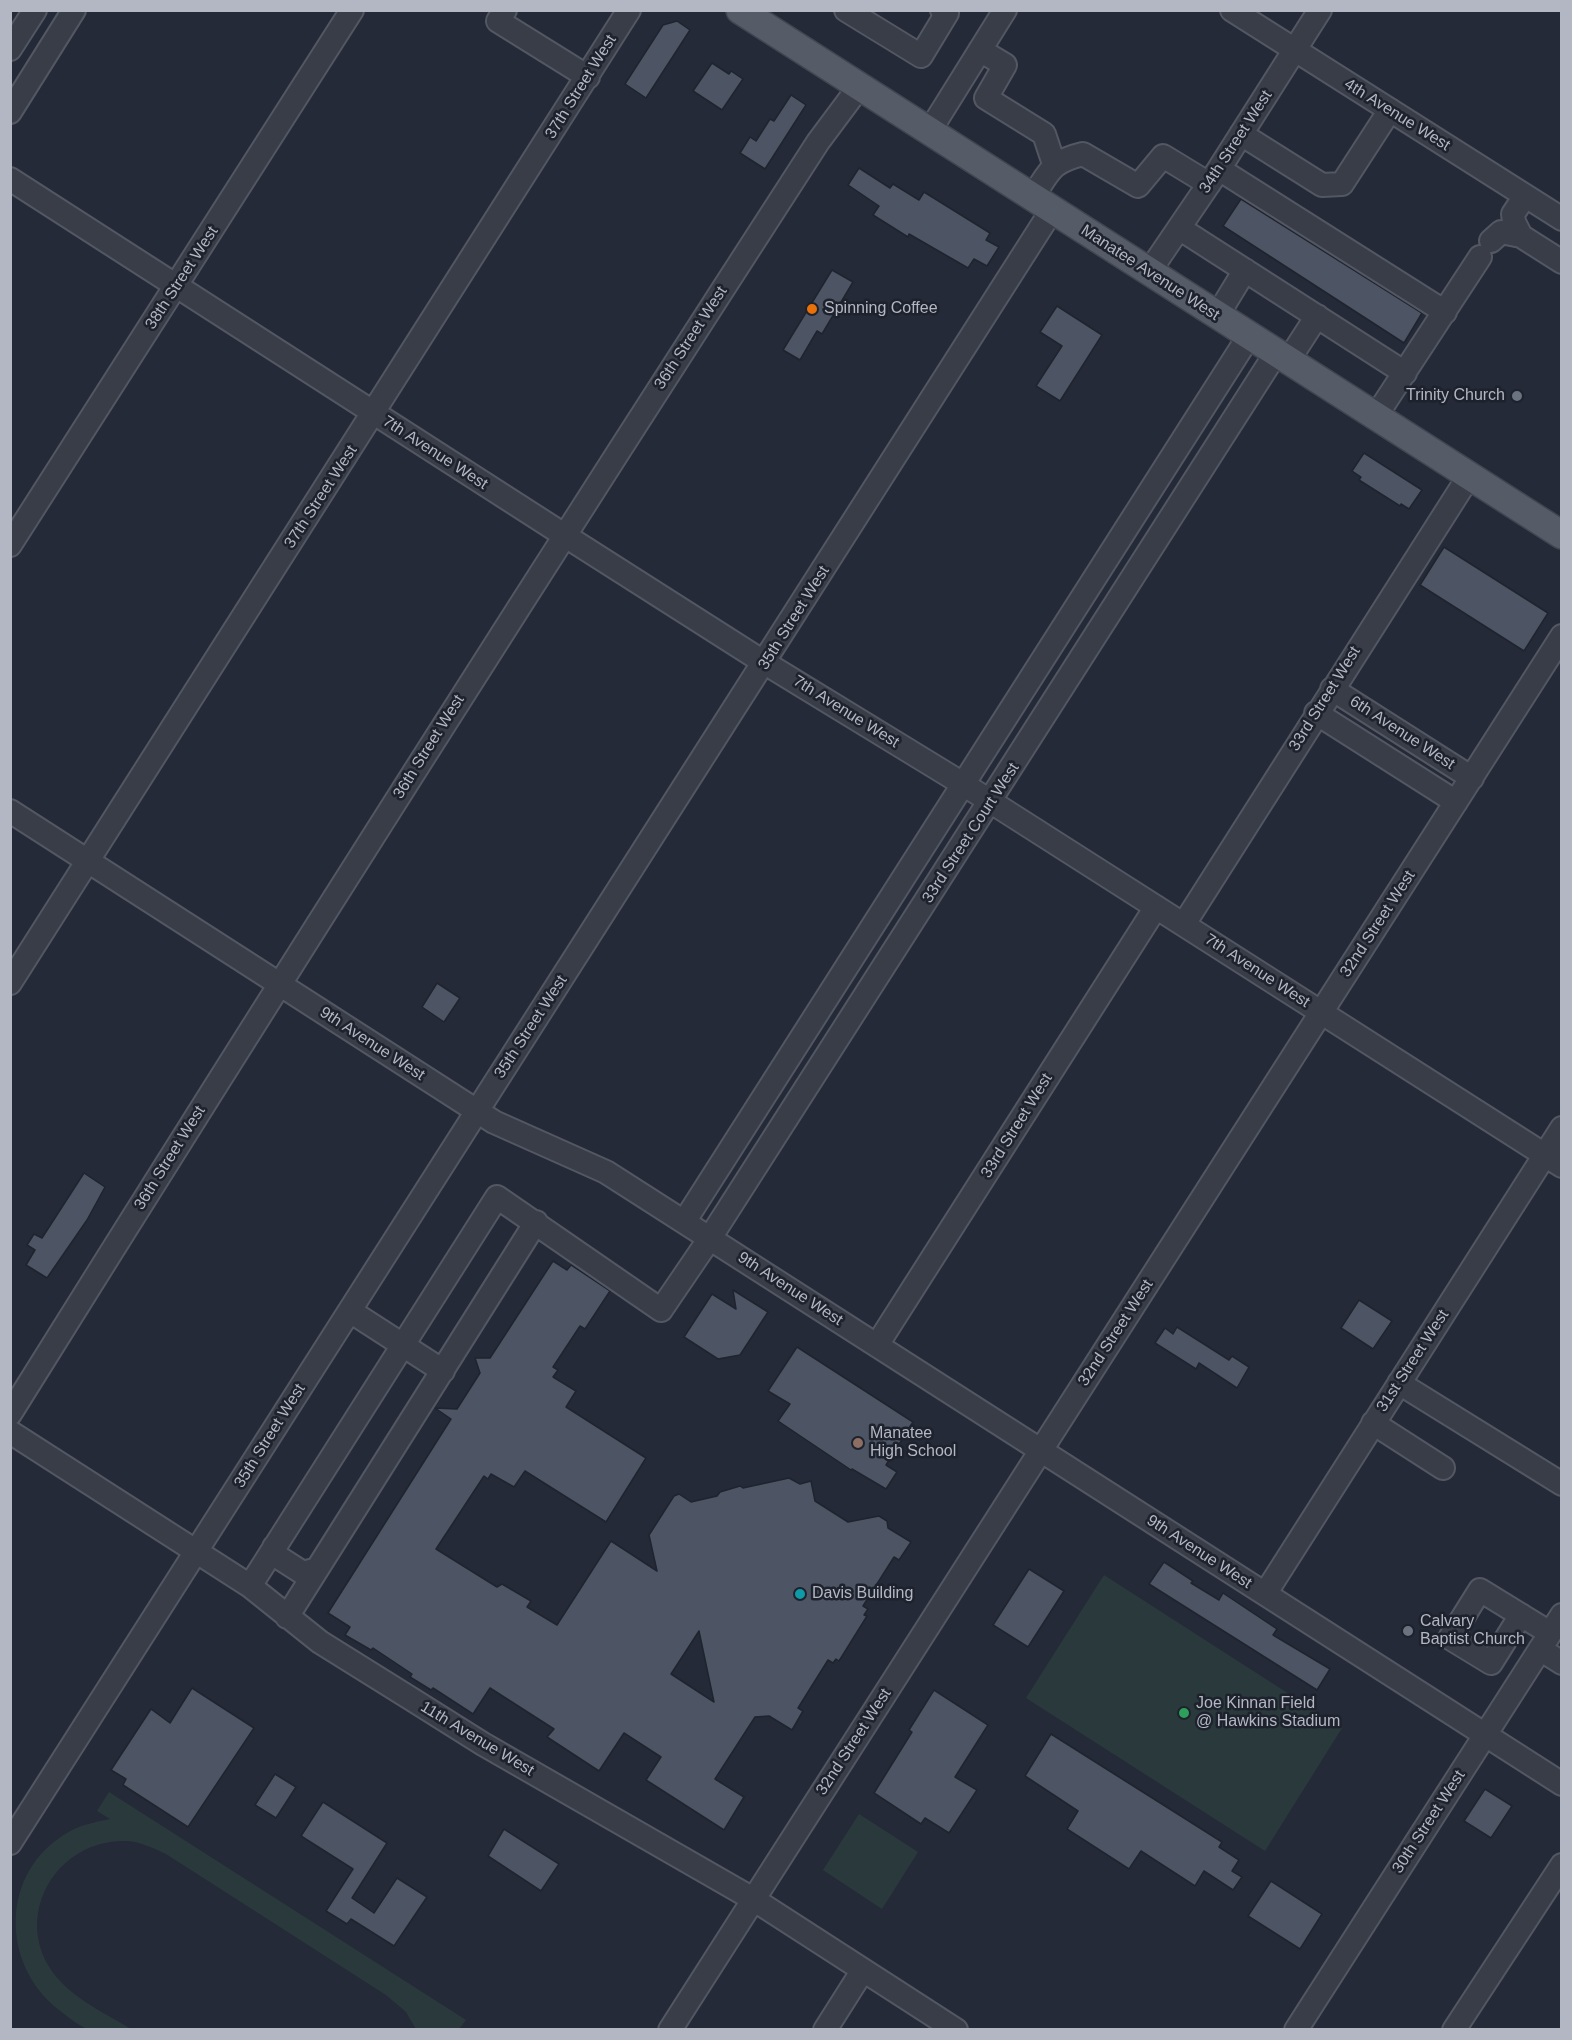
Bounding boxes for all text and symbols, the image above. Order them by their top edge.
street label: 37th Street West [541,32,621,142]
street label: 4th Avenue West [1340,75,1454,155]
street label: 34th Street West [1196,87,1276,197]
street label: Manatee Avenue West [1077,221,1223,325]
street label: 38th Street West [142,223,222,333]
street label: 36th Street West [651,283,731,393]
place label: Spinning Coffee [824,299,938,319]
marker: Spinning Coffee [805,302,819,316]
place label: Trinity Church [1406,386,1505,406]
marker: Trinity Church [1510,389,1524,403]
street label: 7th Avenue West [379,412,491,494]
street label: 37th Street West [281,442,361,552]
street label: 35th Street West [754,563,834,673]
street label: 33rd Street West [1285,643,1365,755]
street label: 7th Avenue West [789,672,903,752]
street label: 36th Street West [389,692,469,802]
street label: 6th Avenue West [1346,692,1458,774]
street label: 33rd Street Court West [918,759,1024,907]
street label: 32nd Street West [1336,867,1420,981]
street label: 7th Avenue West [1201,930,1313,1012]
street label: 35th Street West [491,972,571,1082]
street label: 9th Avenue West [316,1003,428,1085]
street label: 33rd Street West [977,1070,1057,1182]
street label: 36th Street West [130,1103,210,1213]
street label: 9th Avenue West [734,1248,846,1330]
street label: 32nd Street West [1074,1276,1158,1390]
street label: 31st Street West [1373,1306,1453,1416]
street label: 35th Street West [230,1381,310,1491]
place label: Manatee High School [870,1424,956,1462]
marker: Manatee High School [851,1436,865,1450]
street label: 9th Avenue West [1143,1511,1255,1593]
place label: Davis Building [812,1584,913,1604]
marker: Davis Building [793,1587,807,1601]
place label: Calvary Baptist Church [1420,1612,1525,1650]
marker: Calvary Baptist Church [1401,1624,1415,1638]
street label: 32nd Street West [812,1685,896,1799]
place label: Joe Kinnan Field @ Hawkins Stadium [1196,1694,1340,1732]
street label: 11th Avenue West [417,1698,537,1780]
marker: Joe Kinnan Field @ Hawkins Stadium [1177,1706,1191,1720]
street label: 30th Street West [1389,1767,1469,1877]

